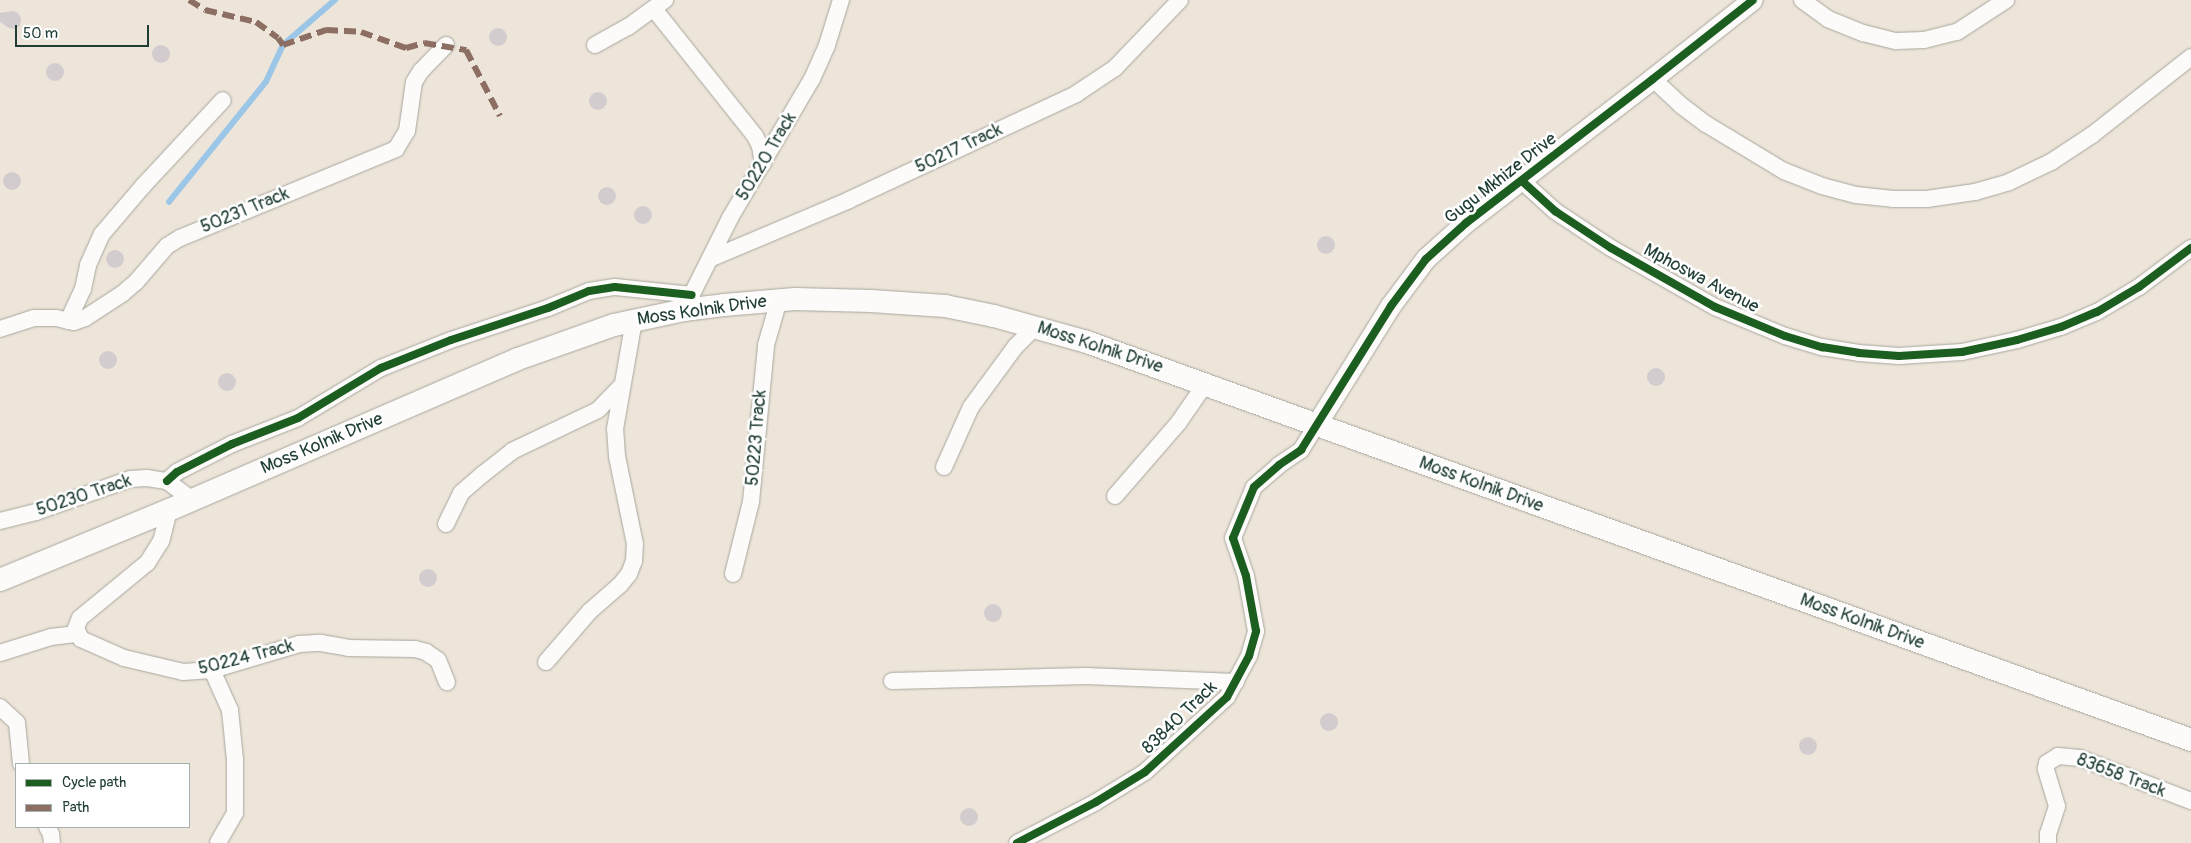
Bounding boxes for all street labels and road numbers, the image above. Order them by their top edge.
street label: 50220 Track [732,109,802,205]
street label: 50217 Track [912,119,1006,179]
street label: Gugu Mkhize Drive [1441,129,1561,229]
street label: 50231 Track [198,183,292,239]
street label: Mphoswa Avenue [1640,240,1762,318]
street label: Moss Kolnik Drive [636,291,768,331]
street label: Moss Kolnik Drive [1035,318,1165,378]
street label: 50223 Track [742,389,772,487]
street label: Moss Kolnik Drive [258,409,386,479]
street label: Moss Kolnik Drive [1416,453,1546,517]
street label: 50230 Track [34,470,134,522]
street label: Moss Kolnik Drive [1797,590,1927,654]
street label: 50224 Track [196,636,296,680]
street label: 83840 Track [1138,677,1222,759]
street label: 83658 Track [2074,749,2168,803]

